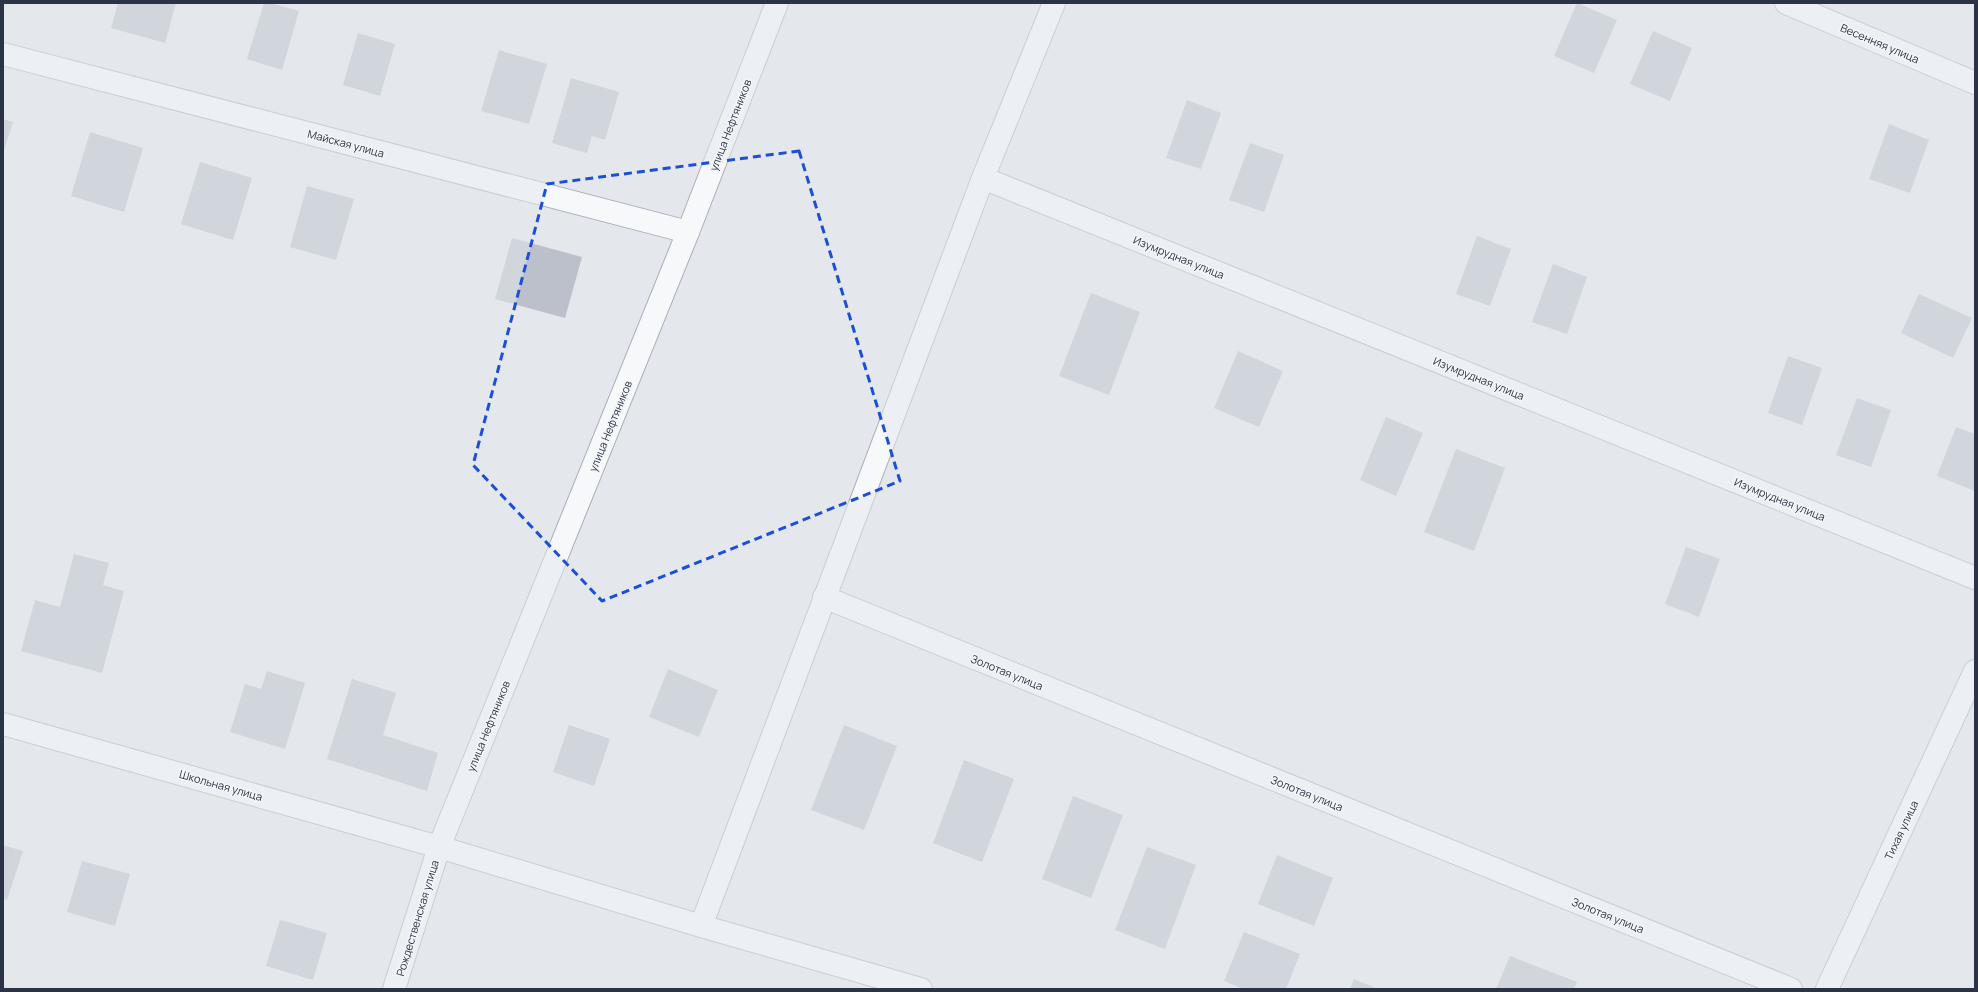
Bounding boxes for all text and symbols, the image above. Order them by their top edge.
street label: Весенняя улица [1838,20,1922,66]
street label: улица Нефтяников [706,77,754,173]
street label: Майская улица [306,126,386,160]
street label: Изумрудная улица [1131,232,1227,282]
street label: Изумрудная улица [1431,353,1527,403]
street label: улица Нефтяников [585,378,635,474]
street label: Изумрудная улица [1732,474,1828,524]
street label: Золотая улица [969,651,1045,693]
street label: улица Нефтяников [463,678,513,774]
street label: Школьная улица [178,766,264,804]
street label: Золотая улица [1269,772,1345,814]
street label: Тихая улица [1881,798,1921,862]
street label: Рождественская улица [392,858,442,978]
street label: Золотая улица [1570,894,1646,936]

